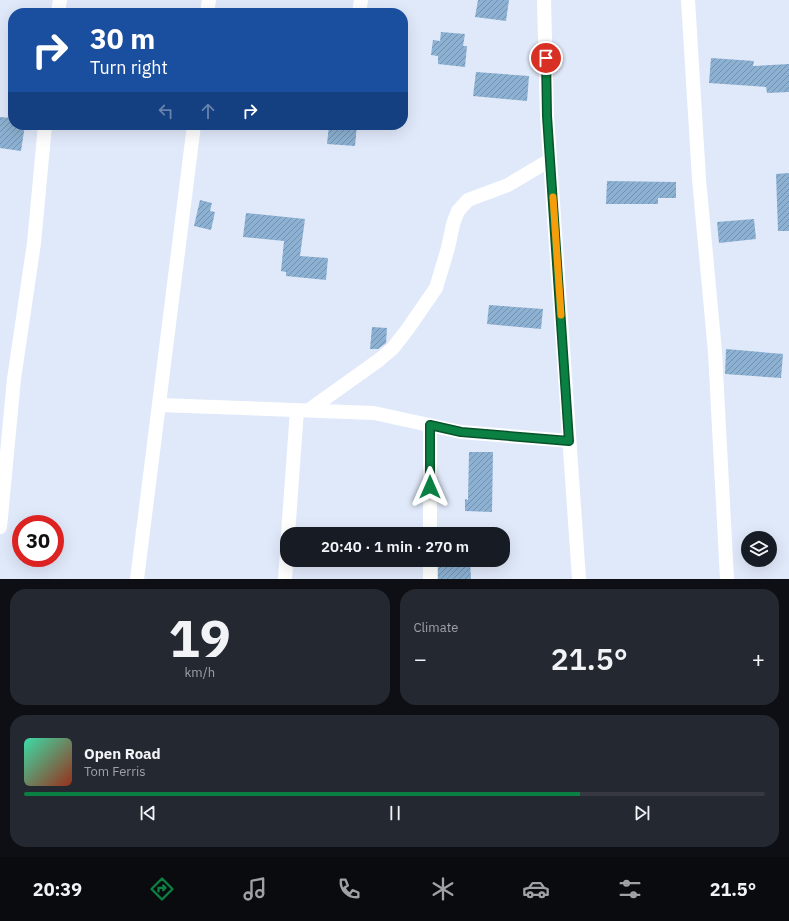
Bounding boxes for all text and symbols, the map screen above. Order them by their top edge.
text: 30 m [90,20,155,57]
icon: right [24,24,76,76]
pin [529,41,563,75]
icon: arrive [535,47,557,69]
text: Turn right [90,56,168,79]
icon: left [155,100,177,122]
icon: ahead [197,100,219,122]
icon: right [239,100,261,122]
position arrow [409,466,451,508]
speed limit sign: 30 [12,515,64,567]
map controls [741,531,777,567]
button: layers [741,531,777,567]
text: 20:40 · 1 min · 270 m [321,537,469,556]
text: 19 [169,604,231,671]
text: Climate [414,619,458,636]
text: 21.5° [551,639,628,678]
text: − [414,644,427,673]
text: + [752,644,765,673]
text: km/h [184,664,215,681]
text: Open Road [84,744,161,763]
text: Tom Ferris [84,763,146,780]
icon: previous [137,802,159,824]
icon: pause [384,802,406,824]
icon: next [631,802,653,824]
icon: directions [148,875,176,903]
icon: music [241,875,269,903]
icon: phone [335,875,363,903]
icon: climate [429,875,457,903]
icon: car [522,875,550,903]
icon: filters [616,875,644,903]
text: 20:39 [33,878,82,901]
text: 21.5° [710,878,756,901]

